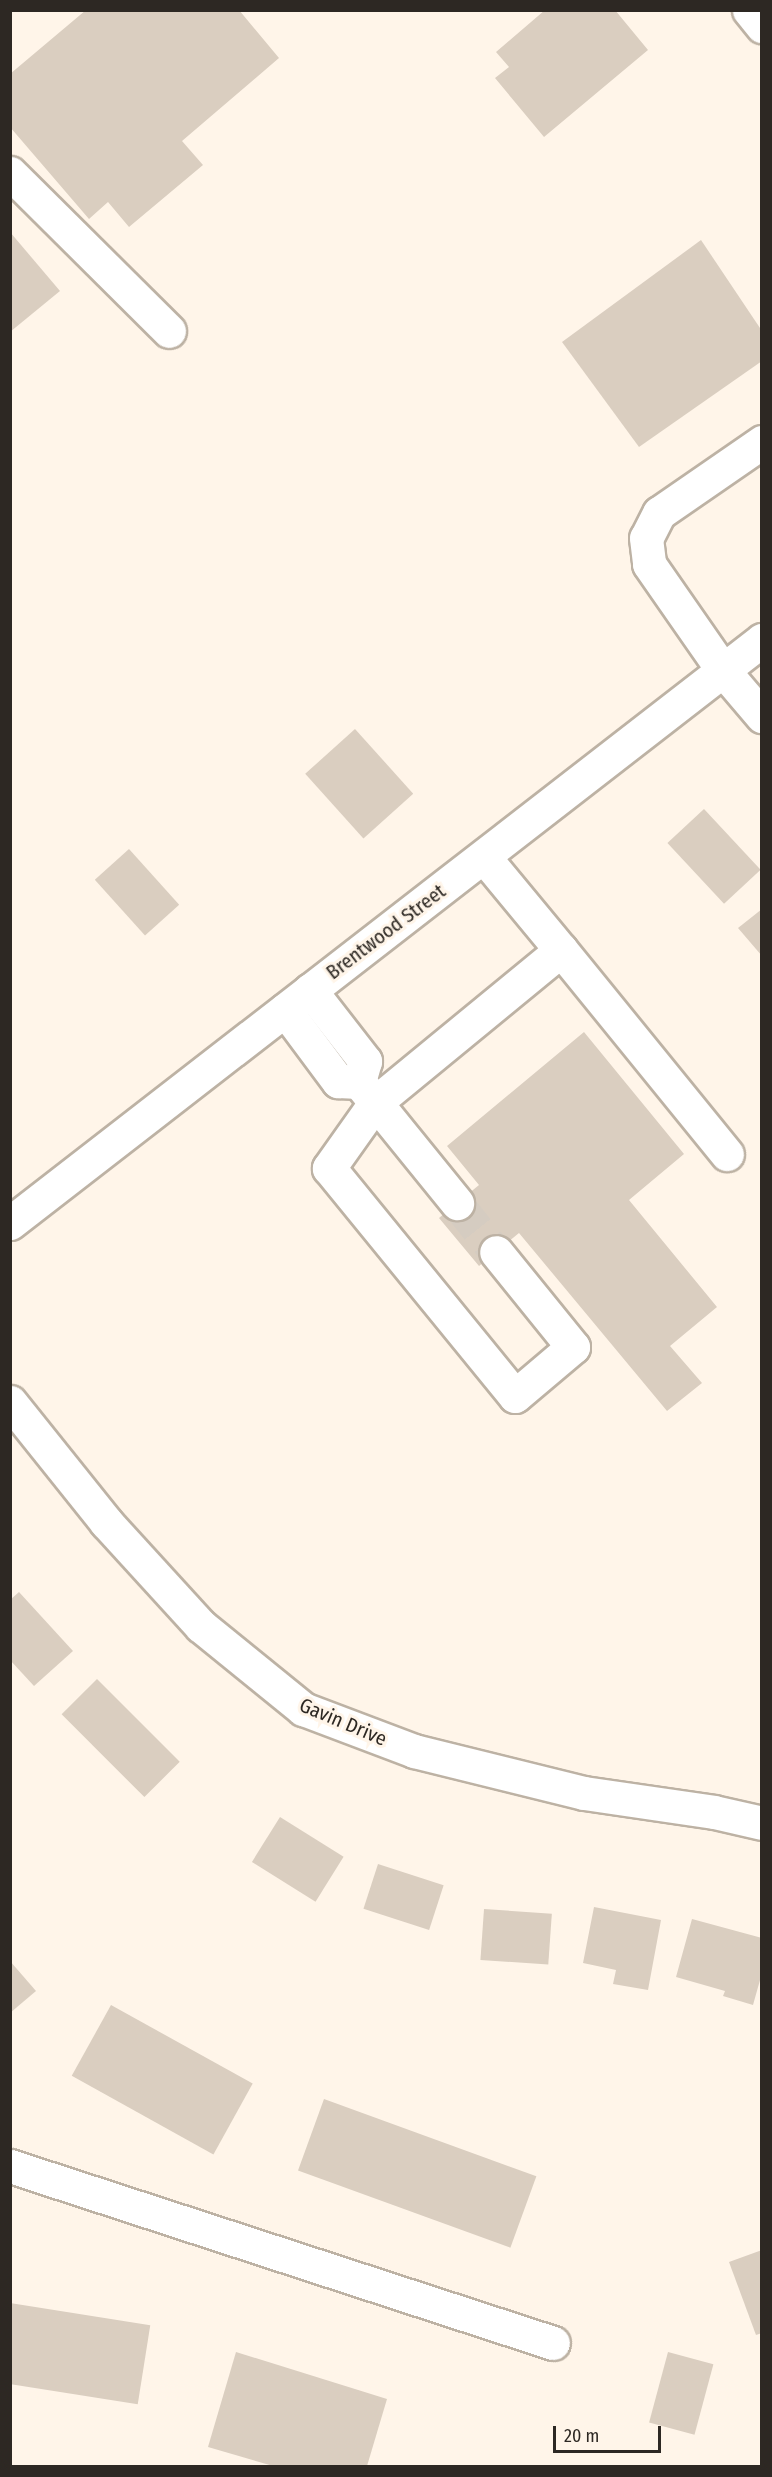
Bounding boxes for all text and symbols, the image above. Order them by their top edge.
street label: Brentwood Street [322,879,450,985]
street label: Gavin Drive [296,1693,390,1751]
scale bar [556,2414,664,2452]
text: 20 m [564,2425,599,2447]

